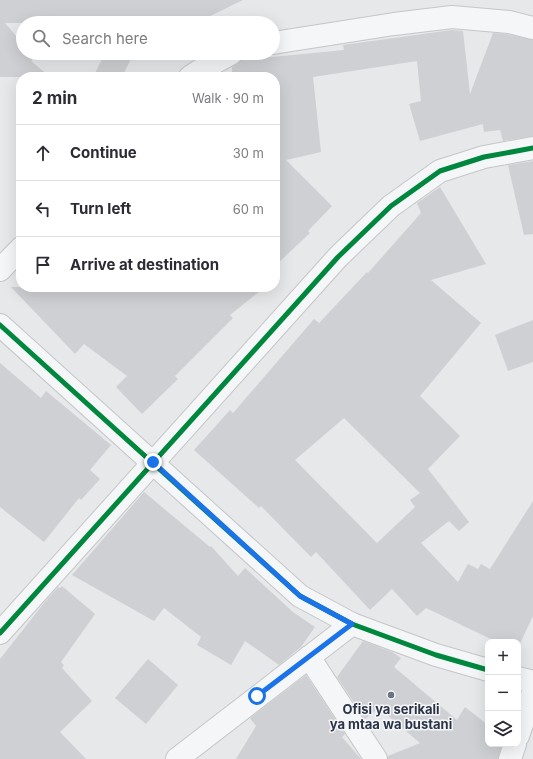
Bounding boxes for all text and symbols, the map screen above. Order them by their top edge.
search box [16,16,280,60]
icon: search [30,27,52,49]
text: Search here [62,29,148,48]
text: 2 min [32,88,77,108]
text: Walk · 90 m [192,90,264,106]
icon: ahead [32,142,54,164]
text: Continue [70,143,137,162]
text: 30 m [233,145,264,161]
icon: left [32,198,54,220]
text: Turn left [70,199,131,218]
text: 60 m [233,201,264,217]
icon: arrive [32,254,54,276]
text: Arrive at destination [70,255,219,274]
route end [144,453,162,471]
map controls [485,639,521,747]
button: + [485,639,521,675]
button: − [485,675,521,711]
route start [248,687,266,705]
marker: Ofisi ya serikali ya mtaa wa bustani [386,690,396,700]
place label: Ofisi ya serikali ya mtaa wa bustani [330,701,452,732]
button: layers [485,711,521,747]

